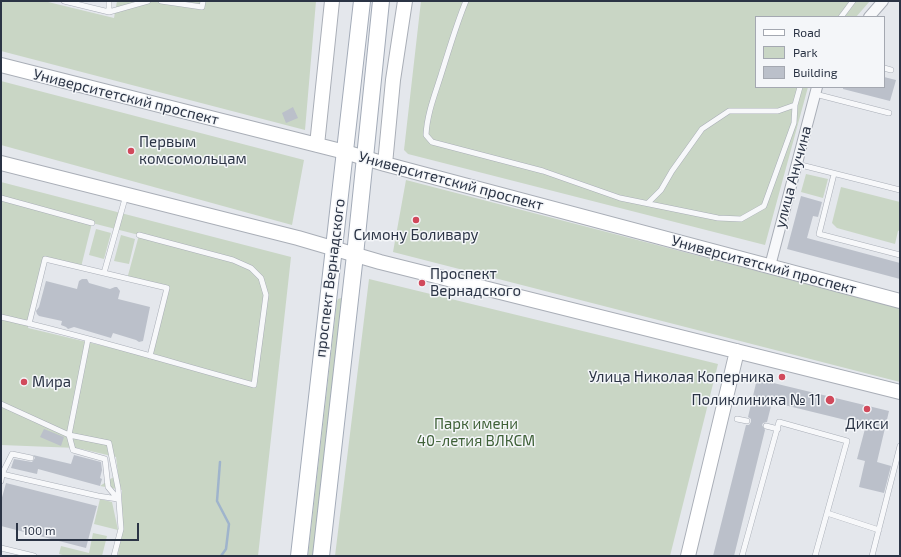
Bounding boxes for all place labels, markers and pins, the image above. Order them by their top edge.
place label: Первым комсомольцам [139,133,247,168]
marker: Первым комсомольцам [126,146,136,156]
marker: Симону Боливару [411,215,421,225]
place label: Симону Боливару [353,226,479,244]
place label: Проспект Вернадского [430,265,521,300]
marker: Проспект Вернадского [417,278,427,288]
place label: Улица Николая Коперника [589,368,774,386]
marker: Улица Николая Коперника [777,372,787,382]
place label: Мира [32,373,71,391]
marker: Мира [19,377,29,387]
place label: Поликлиника № 11 [692,391,821,409]
marker: Поликлиника № 11 [824,394,836,406]
marker: Дикси [862,404,872,414]
place label: Дикси [845,415,889,433]

